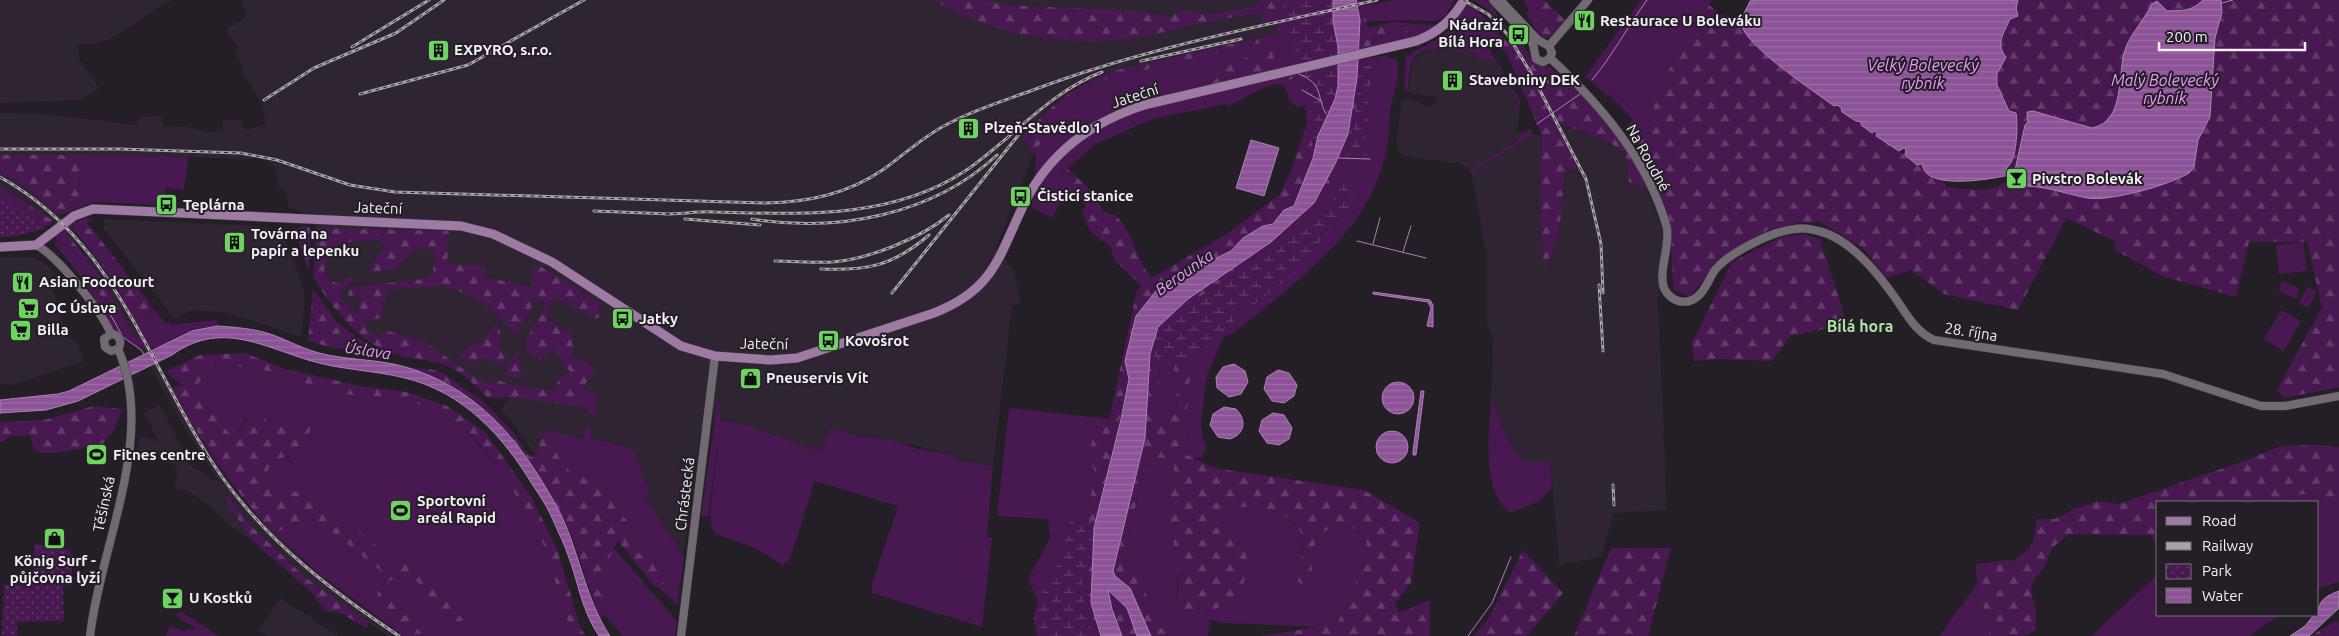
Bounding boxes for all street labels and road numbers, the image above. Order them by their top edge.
street label: Jateční [1109,80,1161,111]
street label: Na Roudné [1623,121,1674,194]
street label: Jateční [354,198,403,217]
street label: 28. října [1943,319,1999,344]
street label: Jateční [740,335,789,352]
street label: Chrástecká [672,456,697,532]
street label: Těšínská [89,475,118,533]

